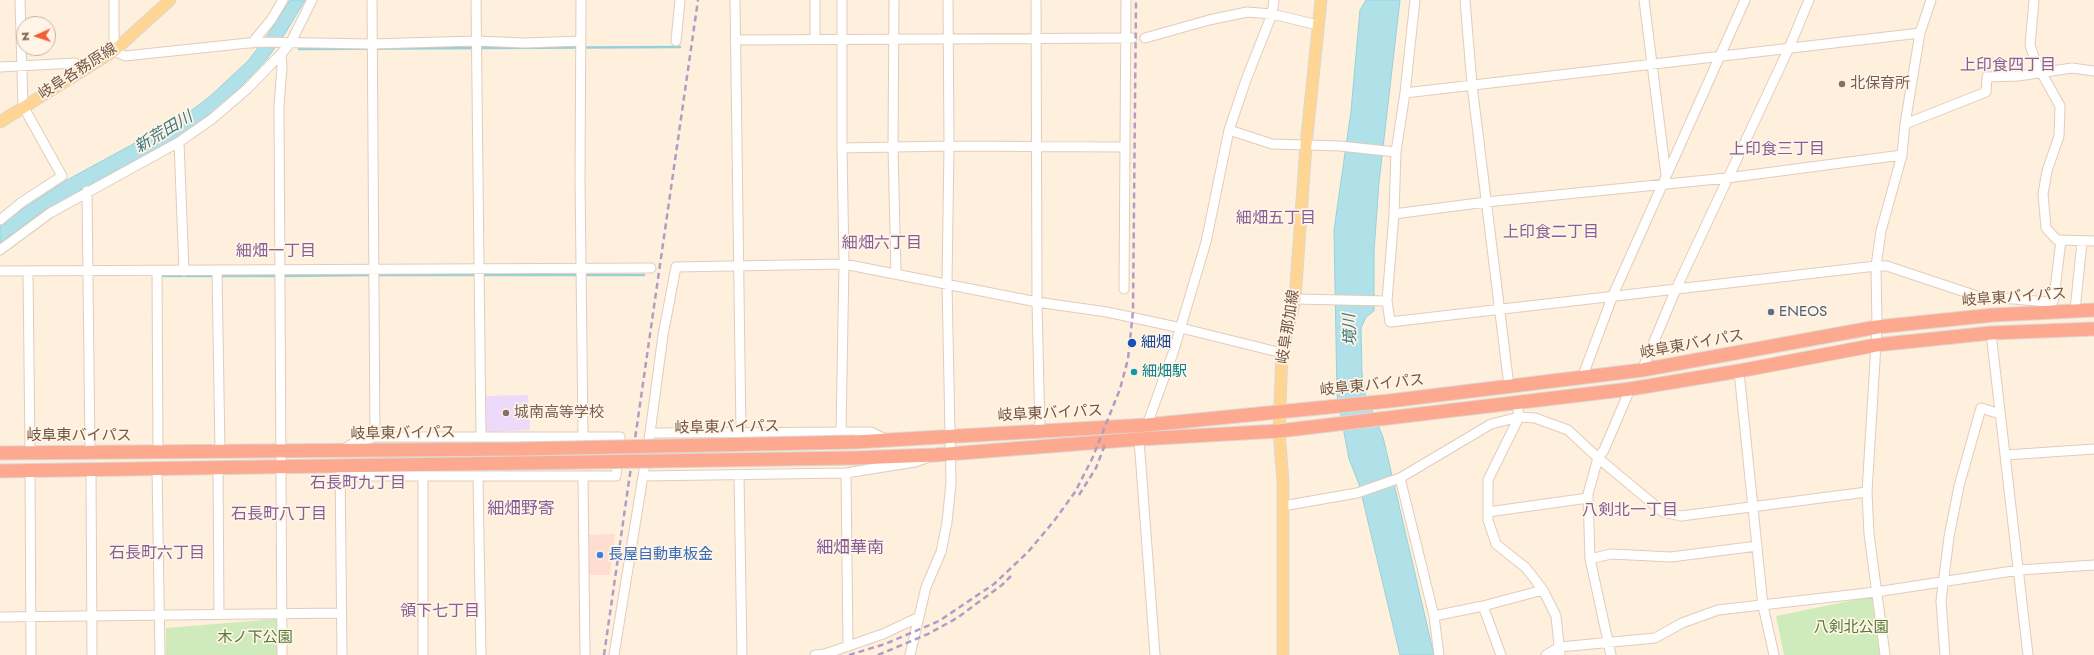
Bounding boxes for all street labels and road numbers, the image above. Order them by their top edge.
street label: 岐阜各務原線 [35,40,121,104]
street label: 岐阜東バイパス [1961,285,2067,311]
street label: 岐阜那加線 [1274,289,1304,365]
street label: 岐阜東バイパス [1639,327,1745,363]
street label: 岐阜東バイパス [1319,372,1425,400]
street label: 岐阜東バイパス [997,402,1103,426]
street label: 岐阜東バイパス [674,418,780,438]
street label: 岐阜東バイパス [350,424,456,444]
street label: 岐阜東バイパス [27,427,131,445]

